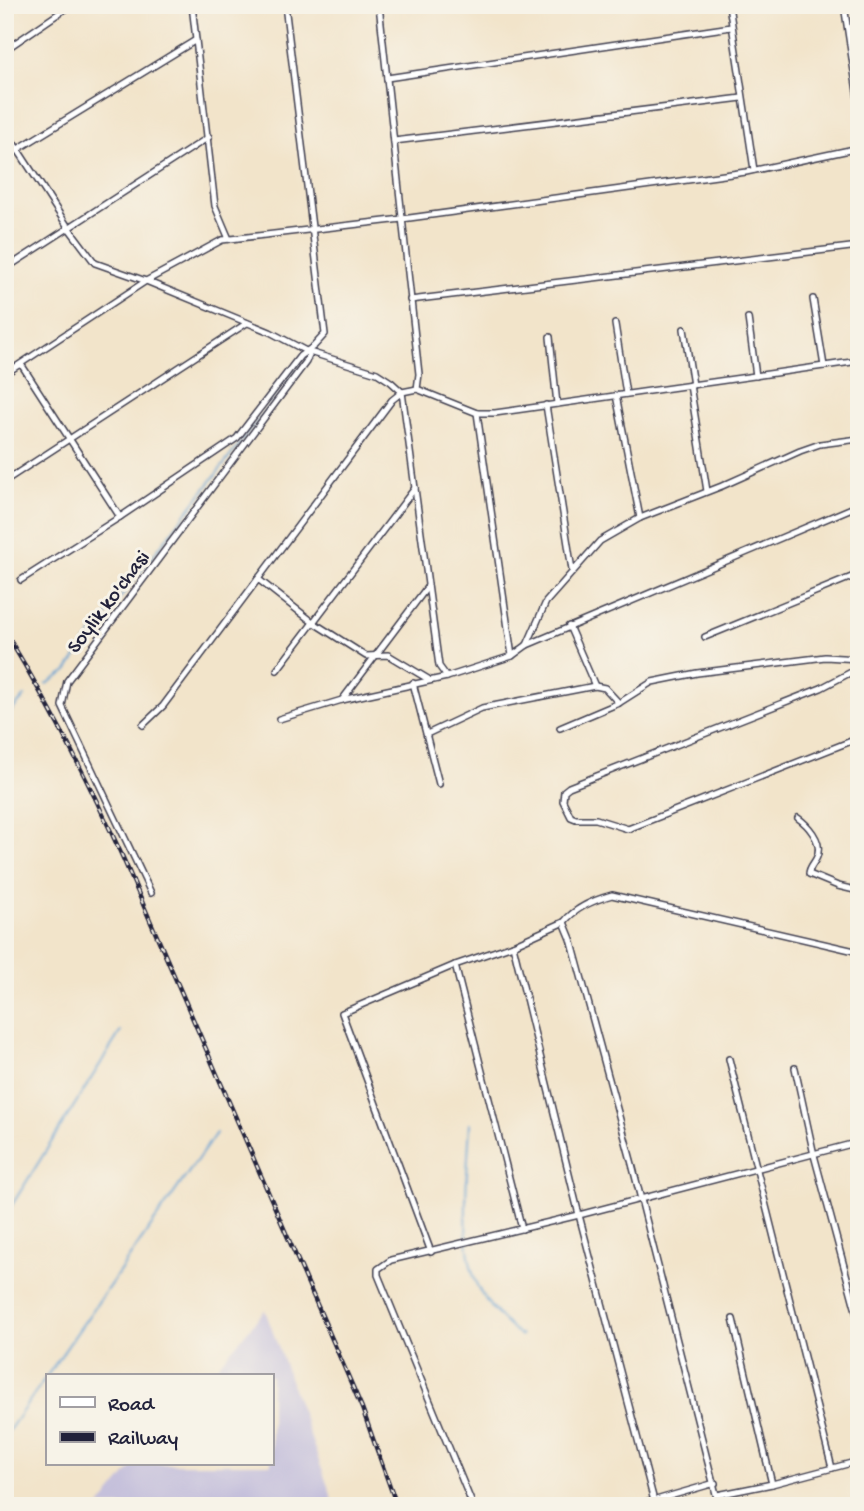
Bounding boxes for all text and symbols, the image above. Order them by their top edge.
street label: Soylik ko'chasi [63,547,157,660]
legend [46,1374,273,1466]
text: Road [108,1394,156,1419]
text: Railway [108,1428,178,1453]

